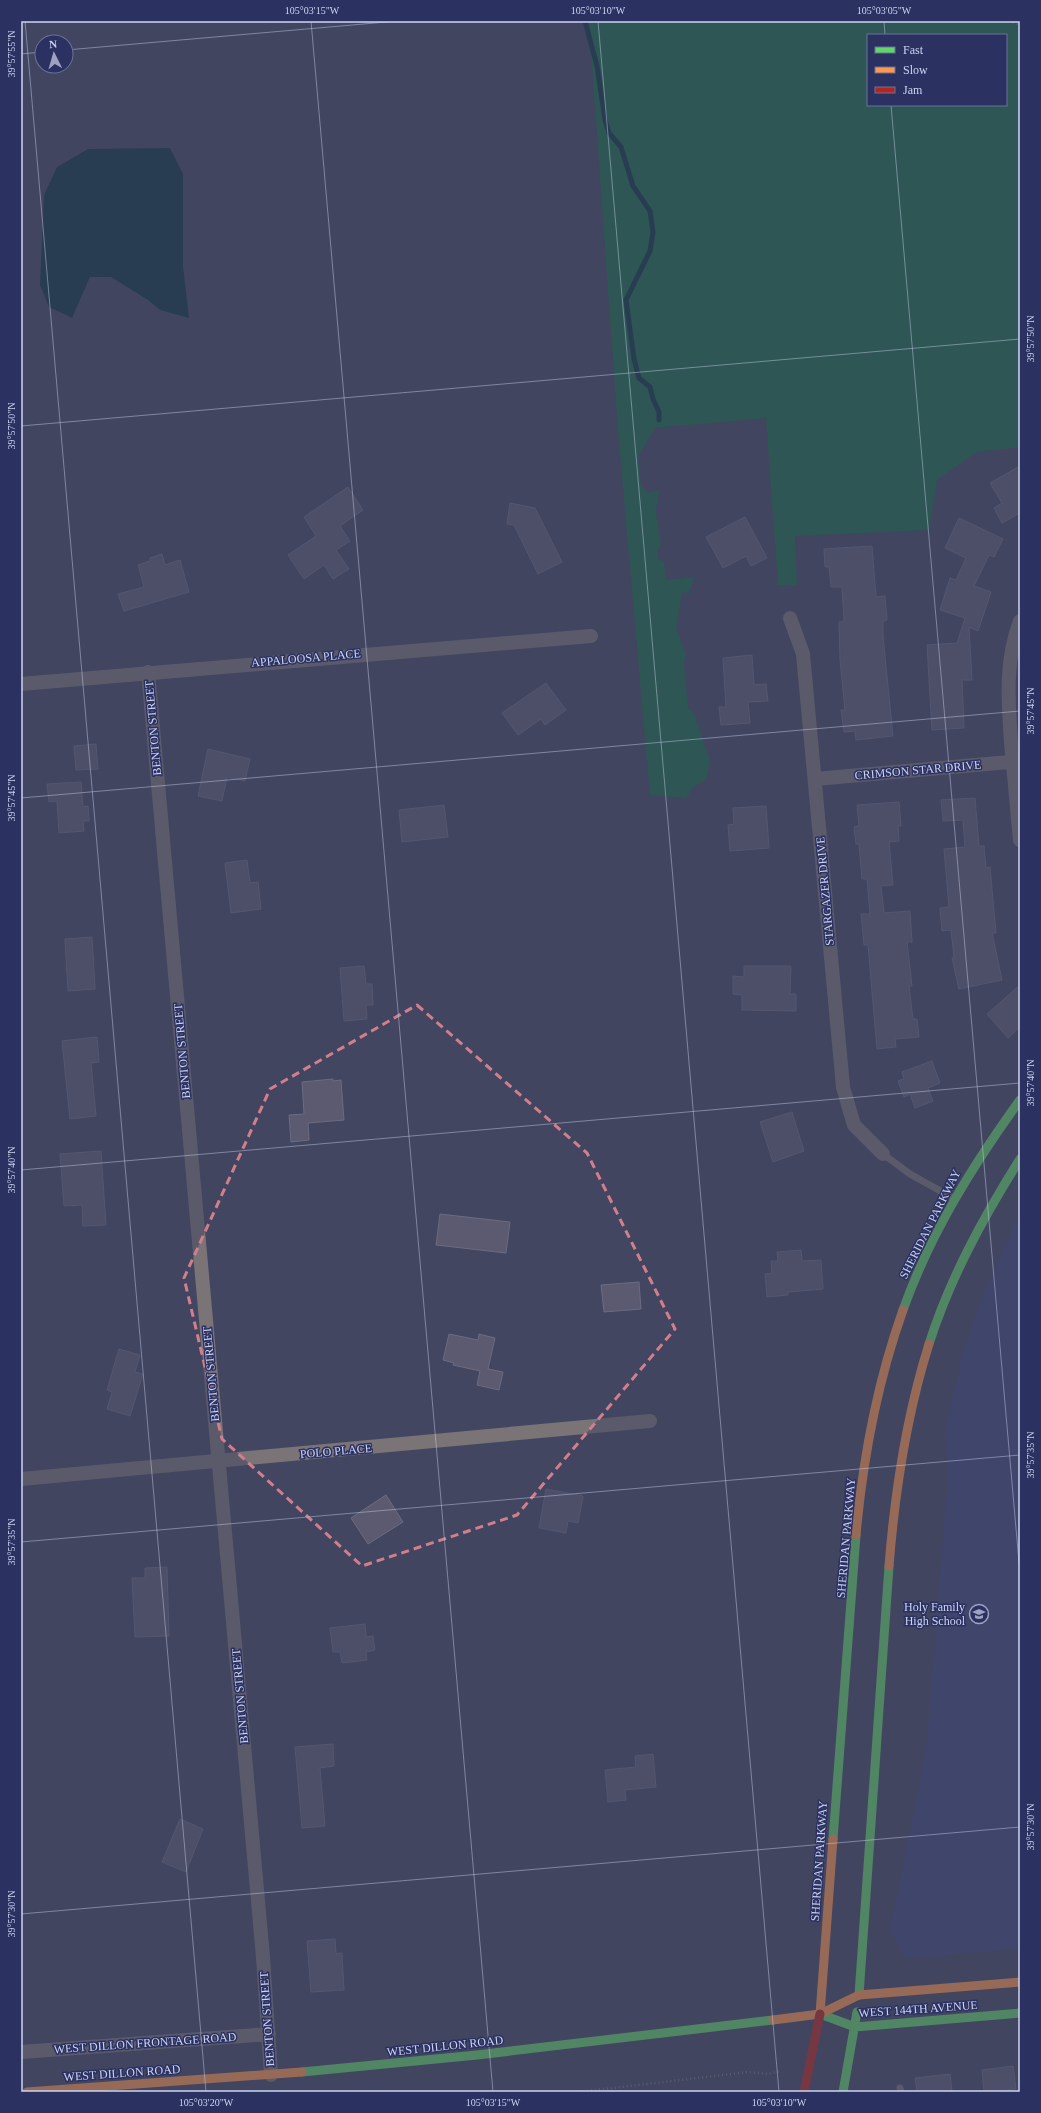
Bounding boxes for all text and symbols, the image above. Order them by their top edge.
text: 105°03'15"W [285,5,340,16]
text: 105°03'10"W [571,5,626,16]
text: 105°03'05"W [857,5,912,16]
text: 39°57'55"N [6,30,17,78]
north arrow [34,34,74,74]
legend [867,34,1007,106]
text: N [49,38,58,50]
text: Fast [903,43,924,57]
text: Slow [903,63,928,77]
text: Jam [903,83,923,97]
text: 39°57'50"N [1025,315,1036,363]
text: 39°57'50"N [6,402,17,450]
street label: APPALOOSA PLACE [251,646,361,670]
street label: BENTON STREET [142,679,164,776]
text: 39°57'45"N [1025,687,1036,735]
street label: CRIMSON STAR DRIVE [854,757,982,783]
text: 39°57'45"N [6,774,17,822]
street label: STARGAZER DRIVE [813,836,837,946]
street label: BENTON STREET [171,1002,193,1099]
text: 39°57'40"N [1025,1059,1036,1107]
text: 39°57'40"N [6,1146,17,1194]
street label: SHERIDAN PARKWAY [896,1167,964,1281]
street label: BENTON STREET [200,1325,222,1422]
text: 39°57'35"N [1025,1431,1036,1479]
street label: POLO PLACE [299,1441,373,1461]
street label: SHERIDAN PARKWAY [834,1477,858,1599]
text: 39°57'35"N [6,1518,17,1566]
place label: Holy Family High School [904,1600,966,1628]
school or university icon: Holy Family High School [968,1603,990,1625]
street label: BENTON STREET [229,1647,251,1744]
street label: SHERIDAN PARKWAY [808,1800,830,1922]
text: 39°57'30"N [1025,1803,1036,1851]
text: 39°57'30"N [6,1890,17,1938]
street label: BENTON STREET [257,1970,277,2067]
street label: WEST 144TH AVENUE [858,1998,978,2020]
street label: WEST DILLON FRONTAGE ROAD [53,2030,237,2056]
street label: WEST DILLON ROAD [386,2033,504,2059]
street label: WEST DILLON ROAD [63,2062,181,2084]
text: 105°03'20"W [179,2097,234,2108]
text: 105°03'15"W [466,2097,521,2108]
text: 105°03'10"W [752,2097,807,2108]

